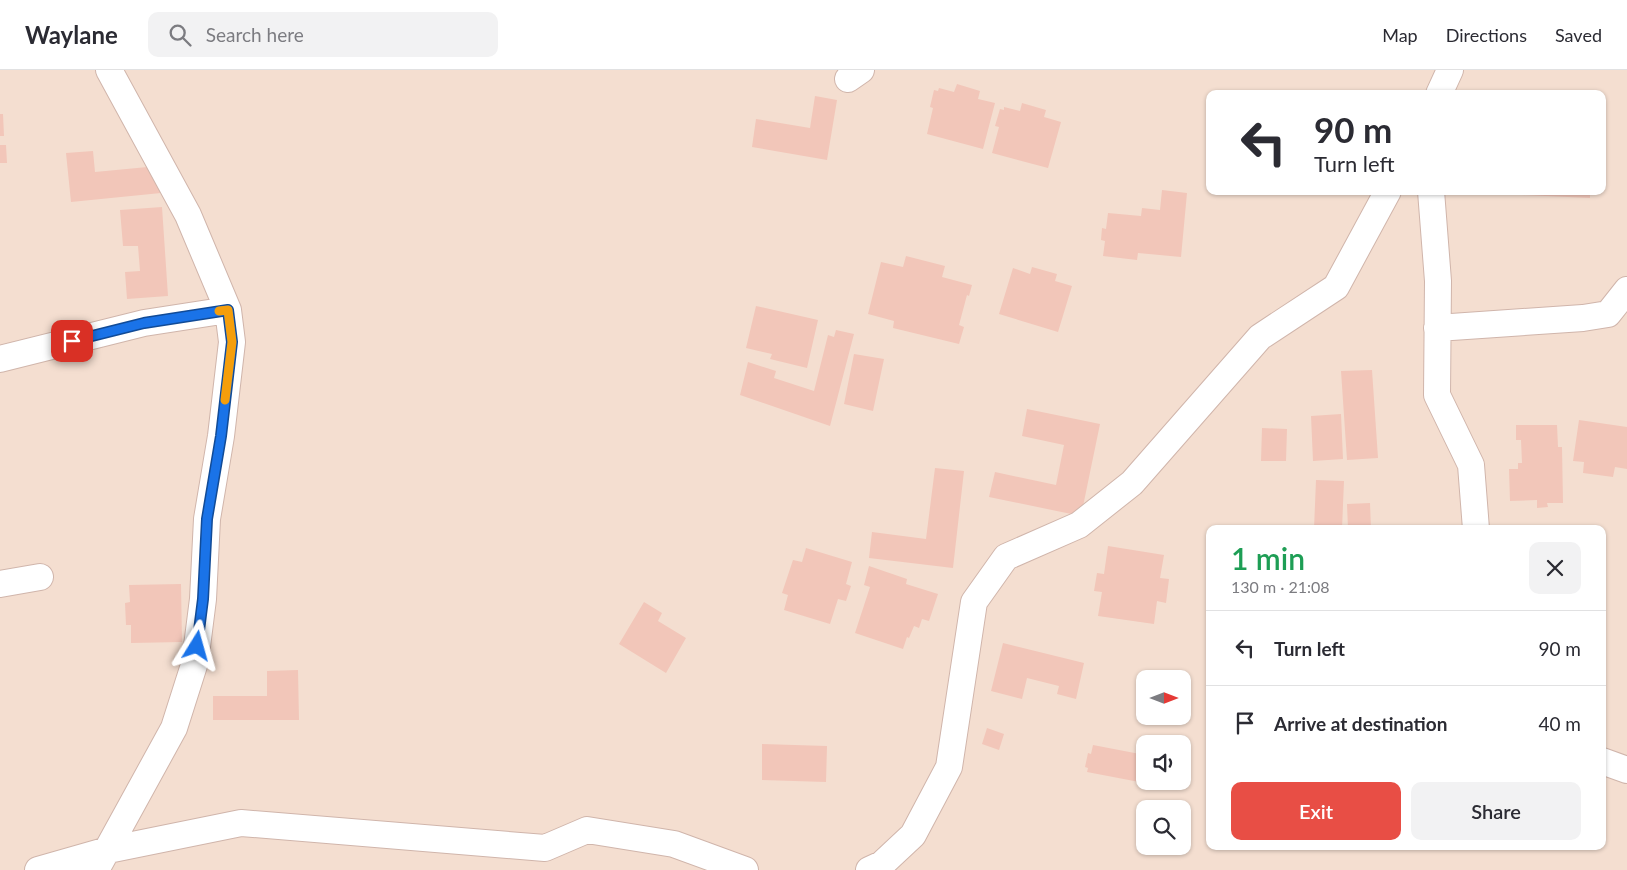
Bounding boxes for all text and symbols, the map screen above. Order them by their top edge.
search box [148,12,498,57]
text: Waylane [25,20,118,49]
icon: search [166,21,194,49]
text: Search here [206,23,304,46]
text: Map [1382,24,1418,46]
text: Directions [1446,24,1527,46]
text: Saved [1555,24,1602,46]
text: 90 m [1314,108,1392,150]
icon: left [1231,110,1296,175]
text: Turn left [1314,150,1395,177]
pin [51,320,93,362]
icon: arrive [58,327,86,355]
text: 1 min [1231,540,1305,576]
button: close [1529,542,1581,594]
text: 130 m · 21:08 [1231,577,1330,596]
position arrow [170,619,222,671]
icon: left [1231,634,1259,662]
text: Turn left [1274,637,1345,660]
text: 90 m [1538,637,1581,660]
north arrow [1136,670,1191,725]
map controls [1136,670,1191,855]
icon: arrive [1231,709,1259,737]
text: Arrive at destination [1274,712,1447,735]
text: 40 m [1538,712,1581,735]
button: sound [1136,735,1191,790]
button: Exit [1231,782,1401,840]
button: Share [1411,782,1581,840]
button: search [1136,800,1191,855]

